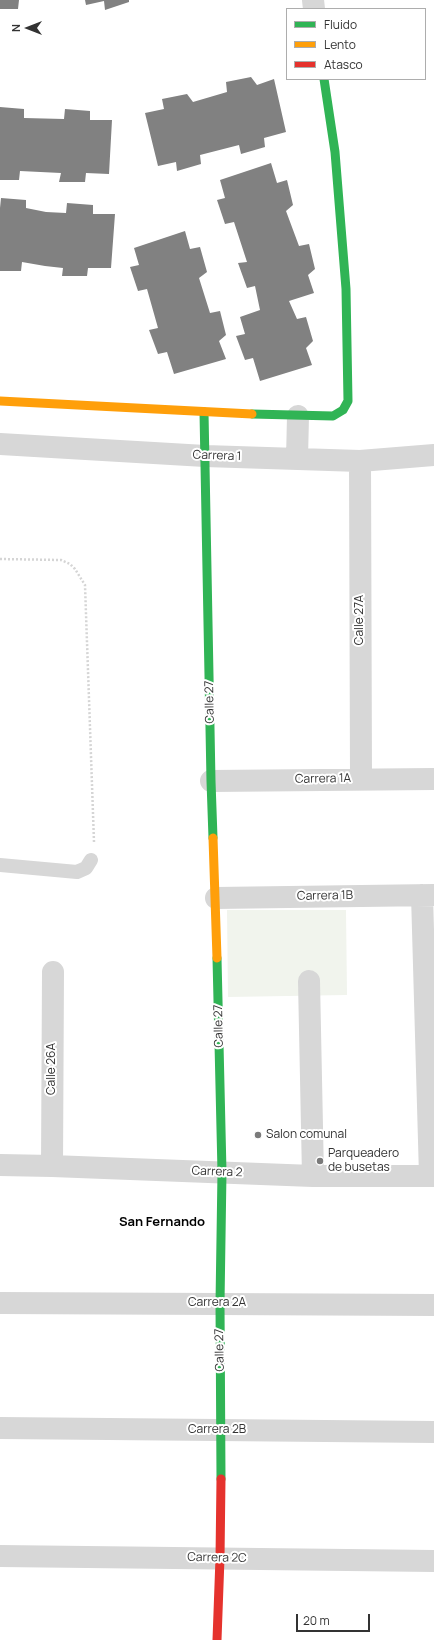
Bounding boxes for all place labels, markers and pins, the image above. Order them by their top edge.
place label: Salon comunal [266,1128,347,1142]
marker: Salon comunal [253,1130,263,1140]
place label: Parqueadero de busetas [328,1147,399,1175]
marker: Parqueadero de busetas [315,1156,325,1166]

